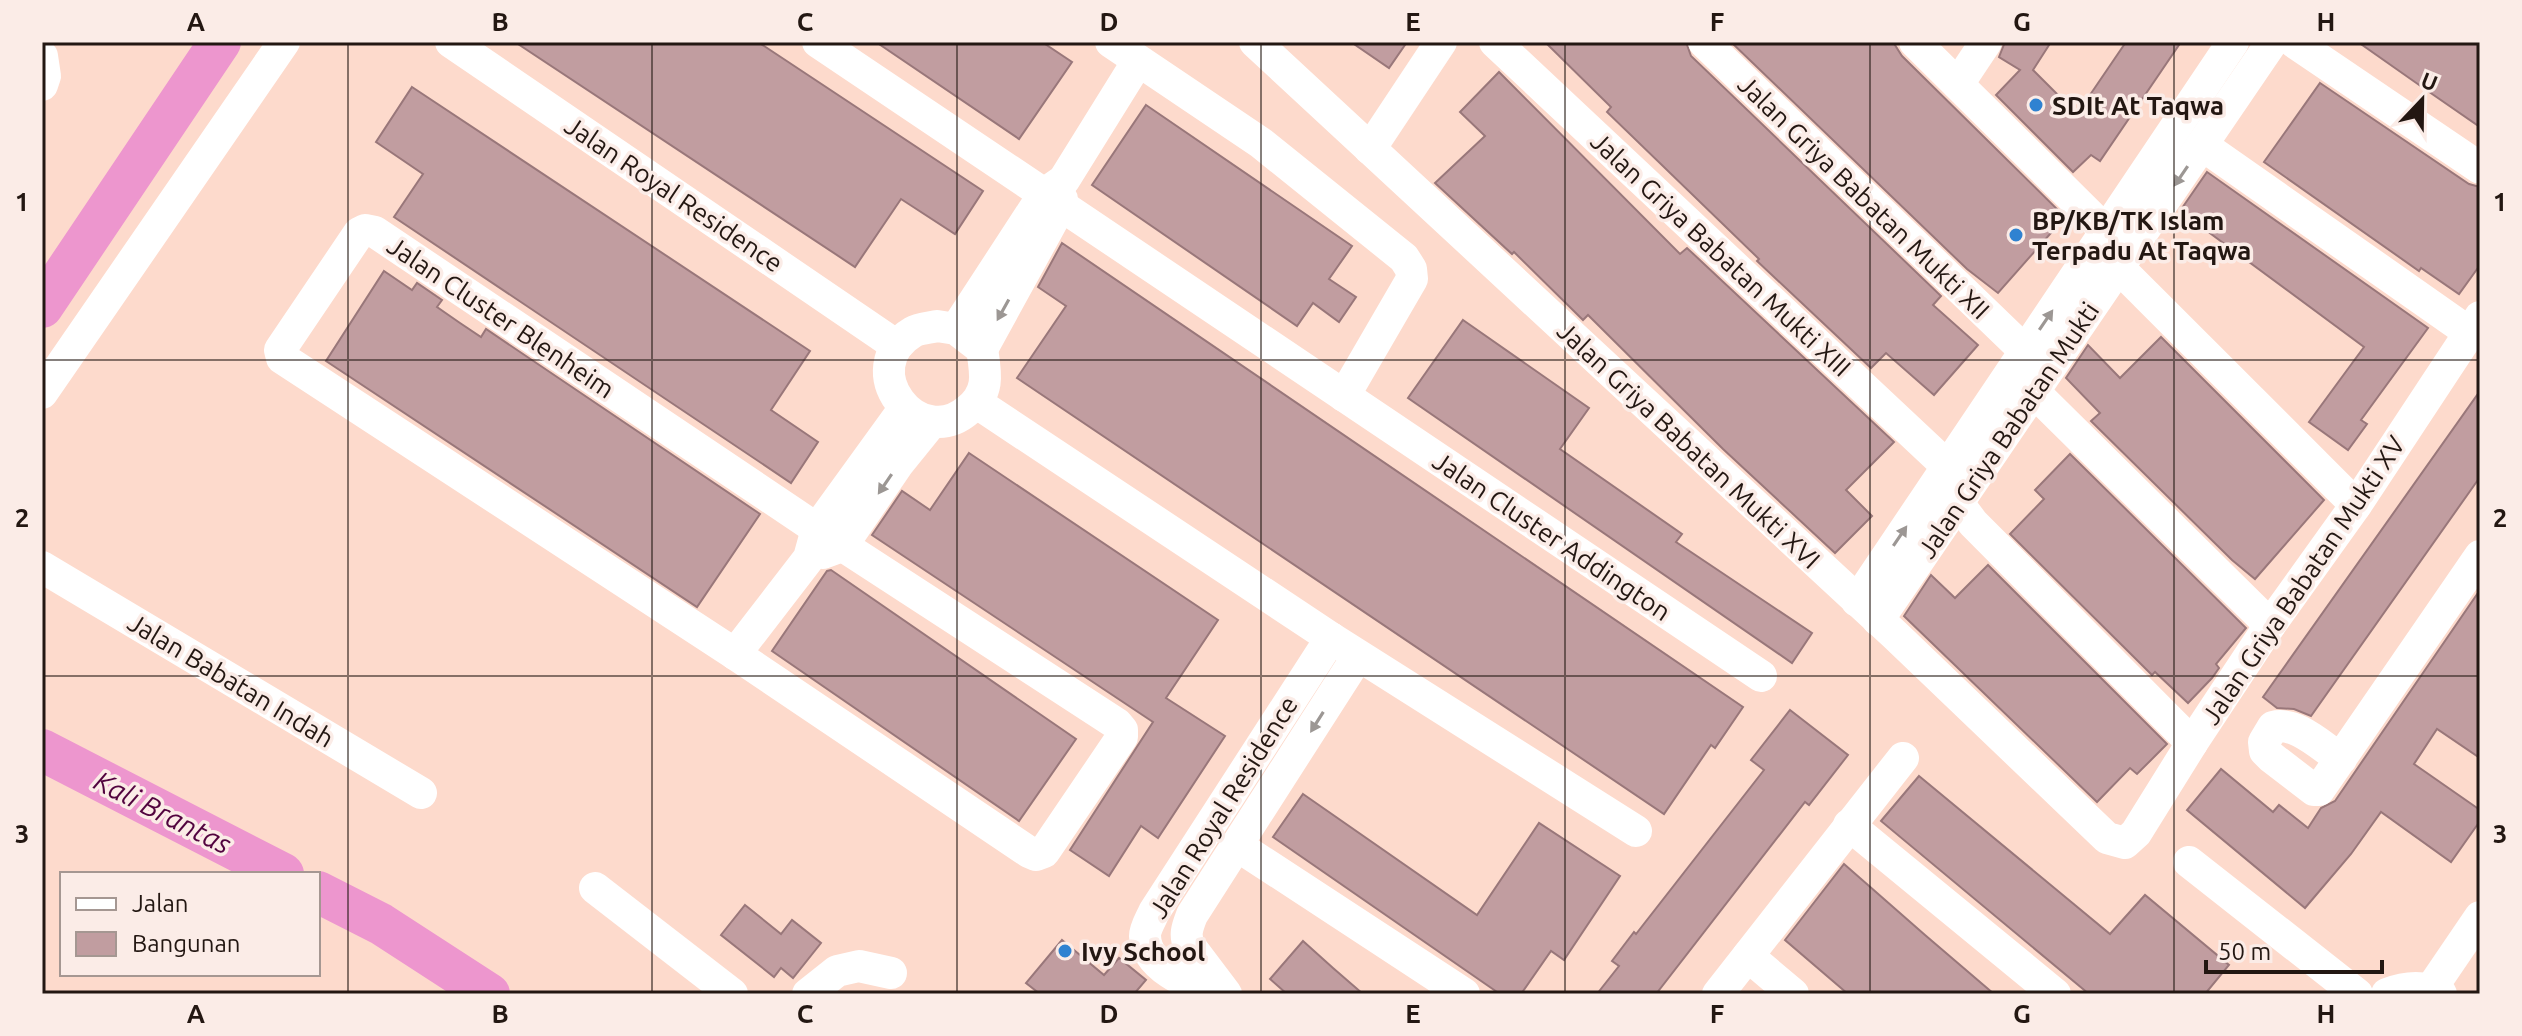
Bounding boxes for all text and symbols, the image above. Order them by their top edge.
text: A [187,7,206,36]
text: B [491,7,509,36]
text: C [797,7,814,36]
text: D [1100,7,1118,36]
text: E [1405,7,1421,36]
text: F [1710,7,1724,36]
text: G [2013,7,2031,36]
text: H [2317,7,2335,36]
north arrow [2382,60,2462,140]
text: U [2418,67,2442,95]
street label: Jalan Griya Babatan Mukti XII [1733,69,1995,325]
place label: SDIt At Taqwa [2052,91,2224,120]
marker: SDIt At Taqwa [2027,96,2045,114]
street label: Jalan Royal Residence [560,110,788,278]
street label: Jalan Griya Babatan Mukti XIII [1585,126,1857,382]
one-way arrow [2174,165,2189,187]
text: 1 [15,187,29,216]
text: 1 [2493,187,2507,216]
place label: BP/KB/TK Islam Terpadu At Taqwa [2032,206,2251,265]
marker: BP/KB/TK Islam Terpadu At Taqwa [2007,226,2025,244]
street label: Jalan Cluster Blenheim [382,230,620,404]
street label: Jalan Griya Babatan Mukti [1911,297,2105,563]
one-way arrow [997,299,1010,322]
one-way arrow [2038,310,2053,331]
street label: Jalan Griya Babatan Mukti XVI [1552,316,1826,574]
street label: Jalan Griya Babatan Mukti XV [2196,430,2411,730]
street label: Jalan Cluster Addington [1428,446,1676,626]
one-way arrow [877,473,892,494]
text: 2 [15,503,29,532]
text: 2 [2493,503,2507,532]
one-way arrow [1892,525,1907,547]
street label: Jalan Babatan Indah [123,607,339,753]
street label: Jalan Royal Residence [1143,691,1303,923]
one-way arrow [1310,711,1324,733]
water label: Kali Brantas [90,764,237,860]
text: 3 [15,819,29,848]
text: 3 [2493,819,2507,848]
legend [60,872,320,976]
text: Jalan [132,890,189,917]
scale bar [2206,924,2382,974]
text: Bangunan [132,930,241,957]
place label: Ivy School [1081,937,1205,966]
text: 50 m [2218,938,2271,965]
marker: Ivy School [1056,942,1074,960]
text: A [187,999,206,1028]
text: B [491,999,509,1028]
text: C [797,999,814,1028]
text: D [1100,999,1118,1028]
text: E [1405,999,1421,1028]
text: F [1710,999,1724,1028]
text: G [2013,999,2031,1028]
text: H [2317,999,2335,1028]

